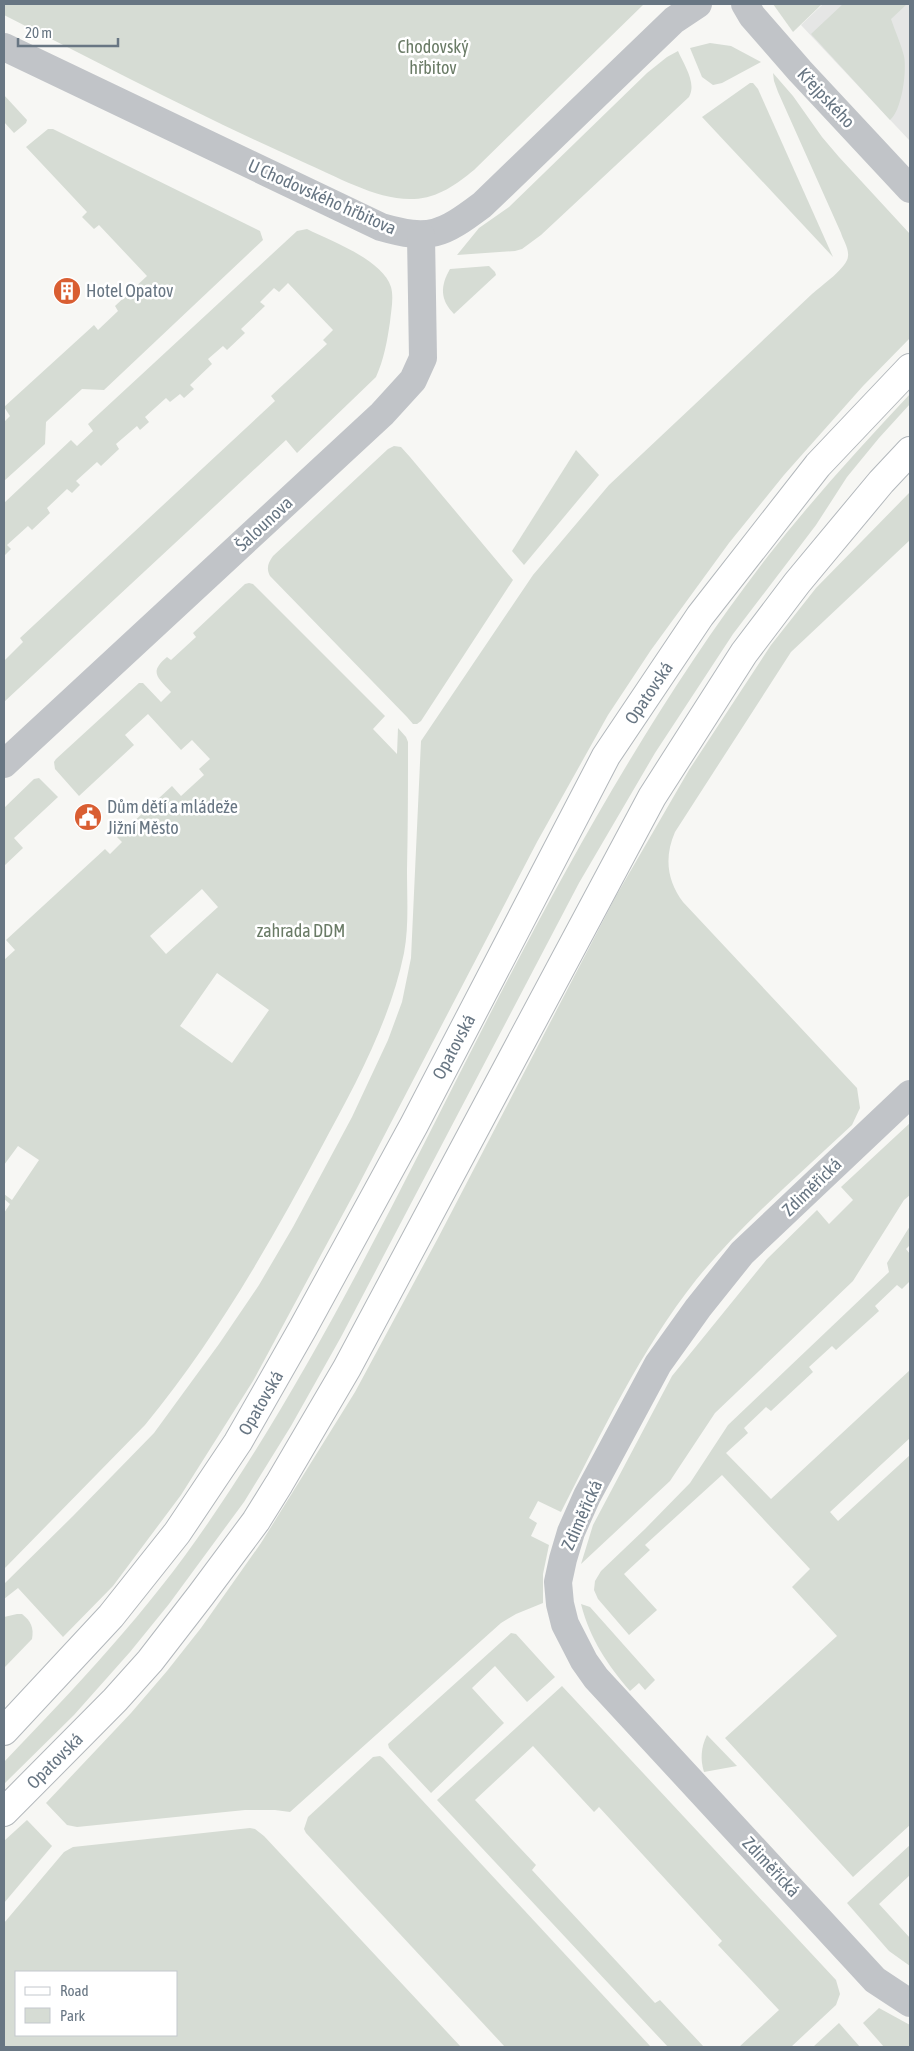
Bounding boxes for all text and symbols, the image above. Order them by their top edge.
scale bar [18,15,118,47]
text: 20 m [25,24,52,41]
park label: Chodovský hřbitov [397,36,469,78]
street label: Křejpského [793,63,859,132]
street label: U Chodovského hřbitova [245,154,400,239]
building icon: Hotel Opatov [52,276,82,306]
place label: Hotel Opatov [86,280,173,301]
street label: Šalounova [231,492,297,555]
street label: Opatovská [620,658,677,728]
place label: Dům dětí a mládeže Jižní Město [107,796,238,838]
public building icon: Dům dětí a mládeže Jižní Město [73,802,103,832]
park label: zahrada DDM [257,920,345,941]
street label: Opatovská [428,1011,479,1083]
street label: Zdiměřická [778,1153,846,1220]
street label: Opatovská [234,1367,287,1439]
street label: Zdiměřická [557,1477,606,1553]
street label: Opatovská [22,1728,87,1793]
street label: Zdiměřická [738,1832,804,1901]
legend [15,1971,178,2036]
text: Road [60,1982,89,1999]
text: Park [60,2007,85,2024]

